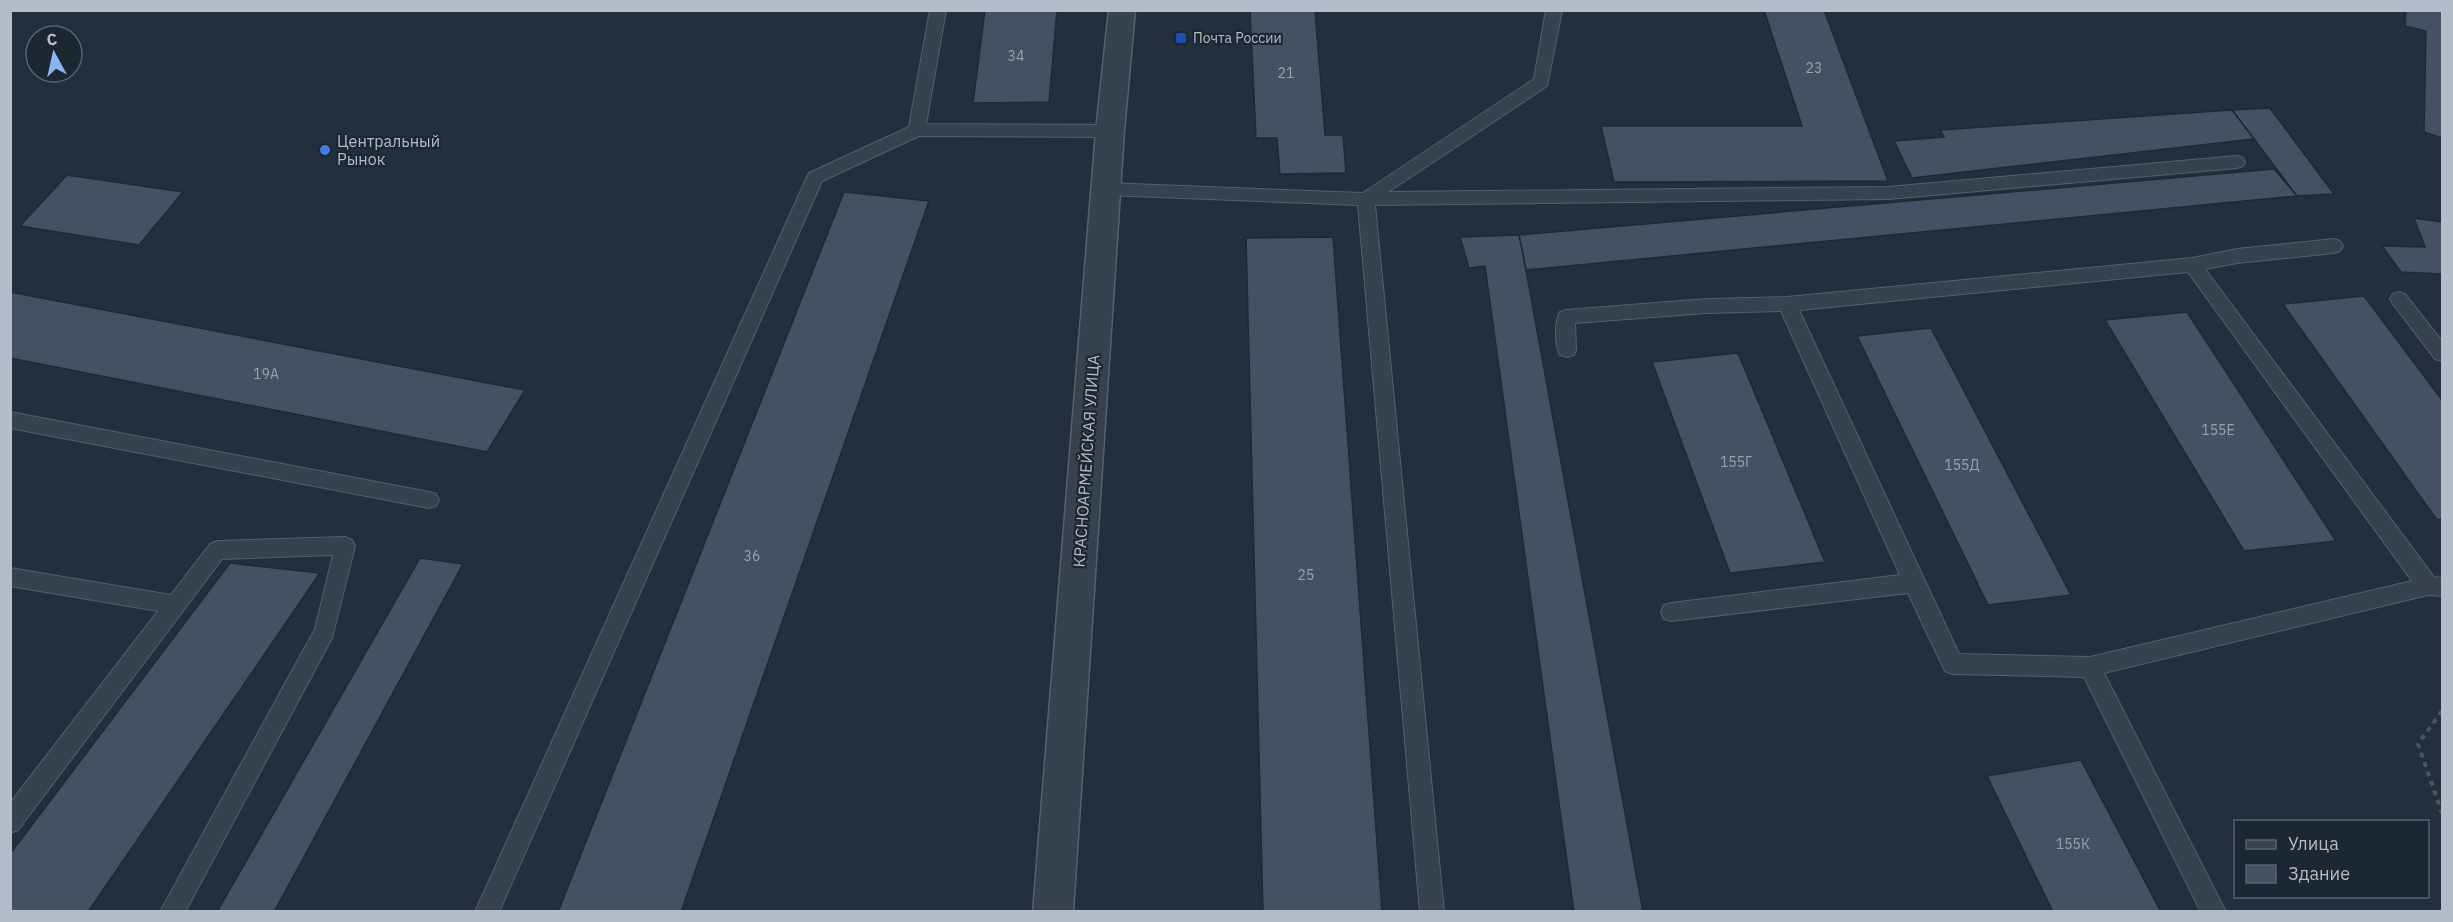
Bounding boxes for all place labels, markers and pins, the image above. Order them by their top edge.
place label: Почта России [1193,29,1282,47]
marker: Почта России [1174,31,1188,45]
place label: Центральный Рынок [337,131,440,169]
marker: Центральный Рынок [318,143,332,157]

